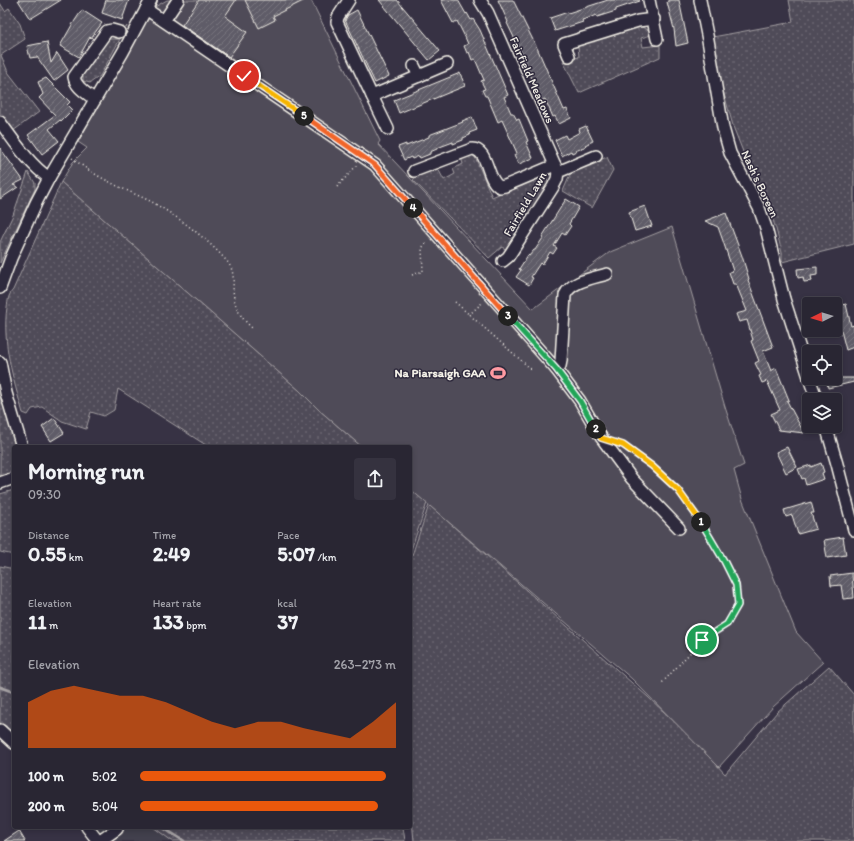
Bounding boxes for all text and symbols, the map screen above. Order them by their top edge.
street label: Fairfield Meadows [507,35,557,125]
pin [227,59,261,93]
icon: check [233,65,255,87]
pin: 5 [294,106,314,126]
text: 5 [301,109,307,122]
street label: Nash's Boreen [738,148,782,220]
street label: Fairfield Lawn [500,169,550,239]
pin: 4 [403,198,423,218]
text: 4 [410,201,416,214]
north arrow [802,297,842,337]
map controls [802,297,842,433]
pin: 3 [498,306,518,326]
text: 3 [505,309,511,322]
button: locate [802,345,842,385]
sports icon: Na Piarsaigh GAA [489,364,507,382]
place label: Na Piarsaigh GAA [394,366,486,381]
button: layers [802,393,842,433]
pin: 2 [586,419,606,439]
text: 2 [593,422,599,435]
text: Morning run [28,458,144,485]
button: share [354,458,396,500]
text: 09:30 [28,487,61,502]
pin: 1 [691,512,711,532]
text: 1 [698,515,704,528]
text: Distance [28,529,69,542]
text: Time [153,529,176,542]
text: Pace [277,529,299,542]
text: 0.55 [28,542,66,566]
text: 2:49 [153,542,191,566]
text: 5:07 [277,542,315,566]
text: km [66,551,83,564]
text: /km [315,551,337,564]
text: Elevation [28,597,72,610]
text: Heart rate [153,597,201,610]
text: kcal [277,597,297,610]
text: 11 [28,610,47,634]
text: 133 [153,610,184,634]
text: 37 [277,610,298,634]
text: m [47,619,58,632]
text: bpm [184,619,207,632]
pin [685,623,719,657]
icon: arrive [691,629,713,651]
text: Elevation [28,657,80,672]
text: 263–273 m [334,657,396,672]
text: 100 m [28,769,64,784]
text: 5:02 [92,769,117,784]
text: 200 m [28,799,65,814]
text: 5:04 [92,799,118,814]

